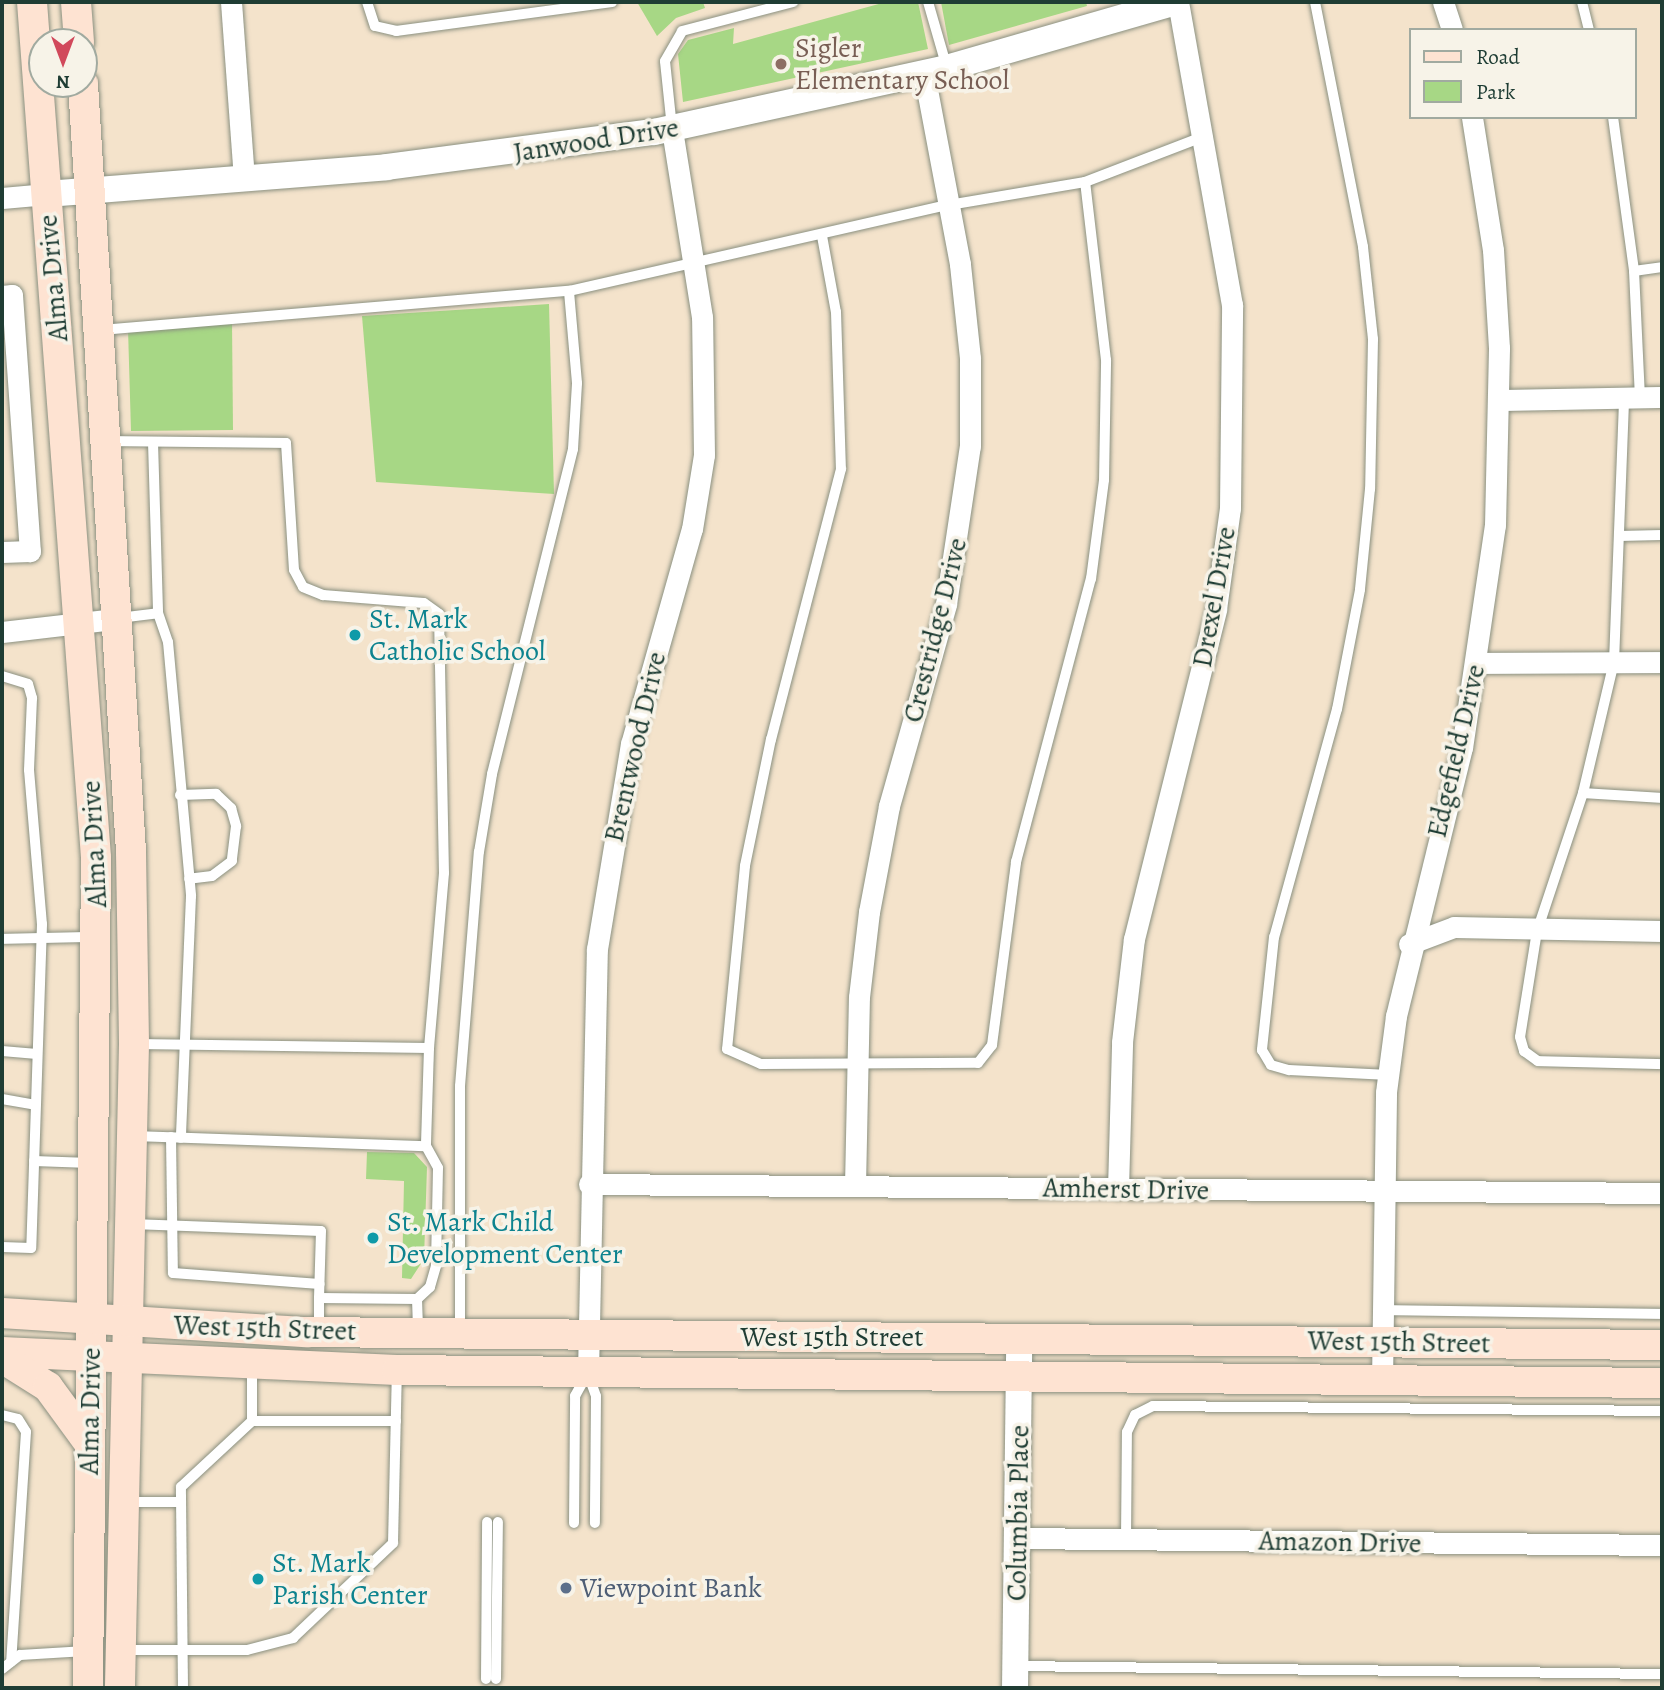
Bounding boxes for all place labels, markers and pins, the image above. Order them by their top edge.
place label: Sigler Elementary School [795,31,1009,97]
marker: Sigler Elementary School [773,56,789,72]
place label: St. Mark Catholic School [369,602,546,668]
marker: St. Mark Catholic School [347,627,363,643]
place label: St. Mark Child Development Center [387,1205,623,1271]
marker: St. Mark Child Development Center [365,1230,381,1246]
place label: St. Mark Parish Center [272,1546,428,1612]
marker: St. Mark Parish Center [250,1571,266,1587]
place label: Viewpoint Bank [580,1571,762,1605]
marker: Viewpoint Bank [558,1580,574,1596]

